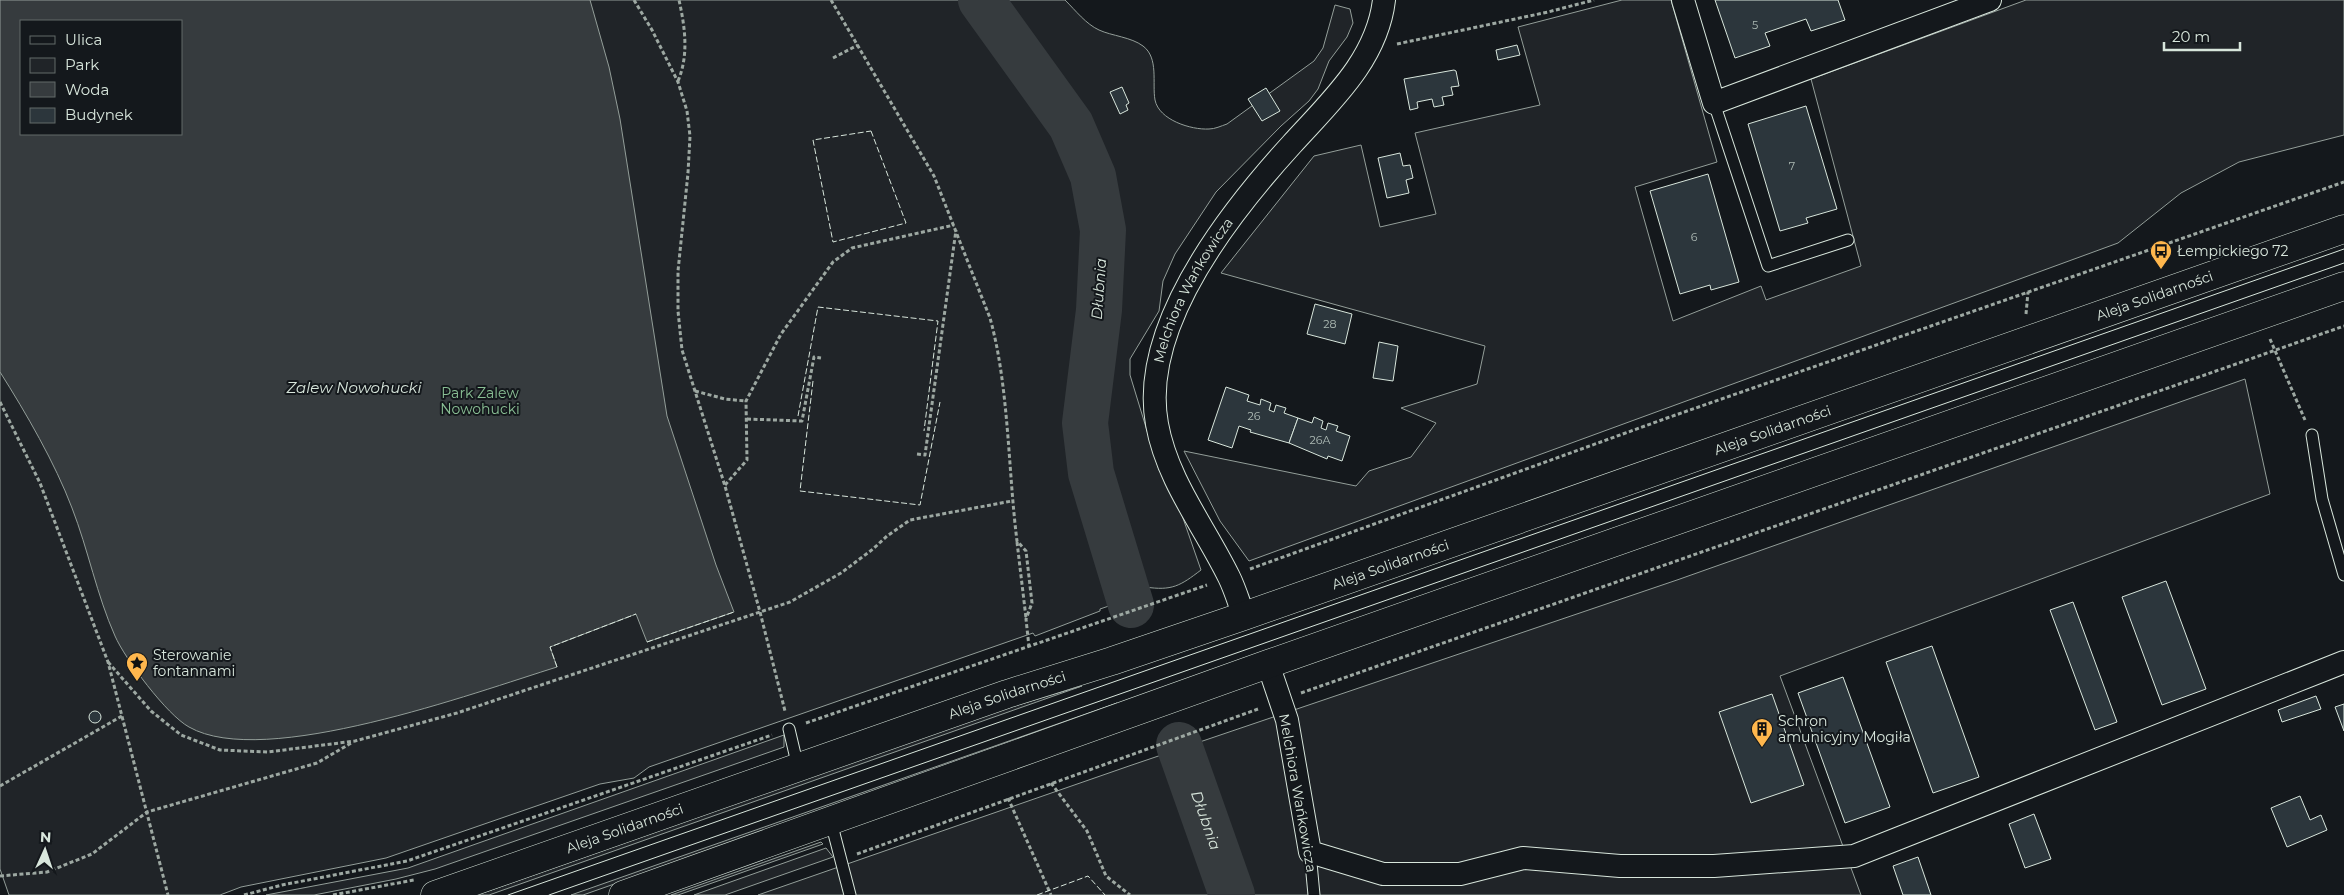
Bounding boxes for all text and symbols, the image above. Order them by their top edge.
house number: 5 [1752,18,1758,32]
legend [20,20,182,135]
scale bar [2164,20,2240,52]
text: 20 m [2172,27,2210,46]
text: Ulica [65,30,102,49]
text: Park [65,55,99,74]
text: Woda [65,80,109,99]
text: Budynek [65,105,133,124]
house number: 7 [1789,159,1795,173]
street label: Melchiora Wańkowicza [1150,214,1237,365]
house number: 6 [1691,230,1698,244]
bus stop icon: Łempickiego 72 [2149,239,2173,270]
place label: Łempickiego 72 [2177,242,2288,260]
water label: Dłubnia [1087,258,1110,320]
street label: Aleja Solidarności [2094,267,2215,325]
house number: 28 [1323,317,1337,331]
water label: Zalew Nowohucki [285,378,422,397]
park label: Park Zalew Nowohucki [440,384,520,418]
street label: Aleja Solidarności [1711,401,1833,459]
house number: 26 [1248,409,1261,423]
house number: 26A [1310,433,1331,447]
street label: Aleja Solidarności [1329,536,1451,593]
place label: Sterowanie fontannami [153,646,235,680]
place icon: Sterowanie fontannami [125,651,149,682]
street label: Aleja Solidarności [946,667,1068,723]
street label: Melchiora Wańkowicza [1275,712,1321,874]
place label: Schron amunicyjny Mogiła [1778,712,1911,746]
building icon: Schron amunicyjny Mogiła [1750,717,1774,748]
water label: Dłubnia [1187,788,1225,852]
street label: Aleja Solidarności [564,800,686,857]
north arrow [20,825,70,875]
text: N [40,828,52,846]

